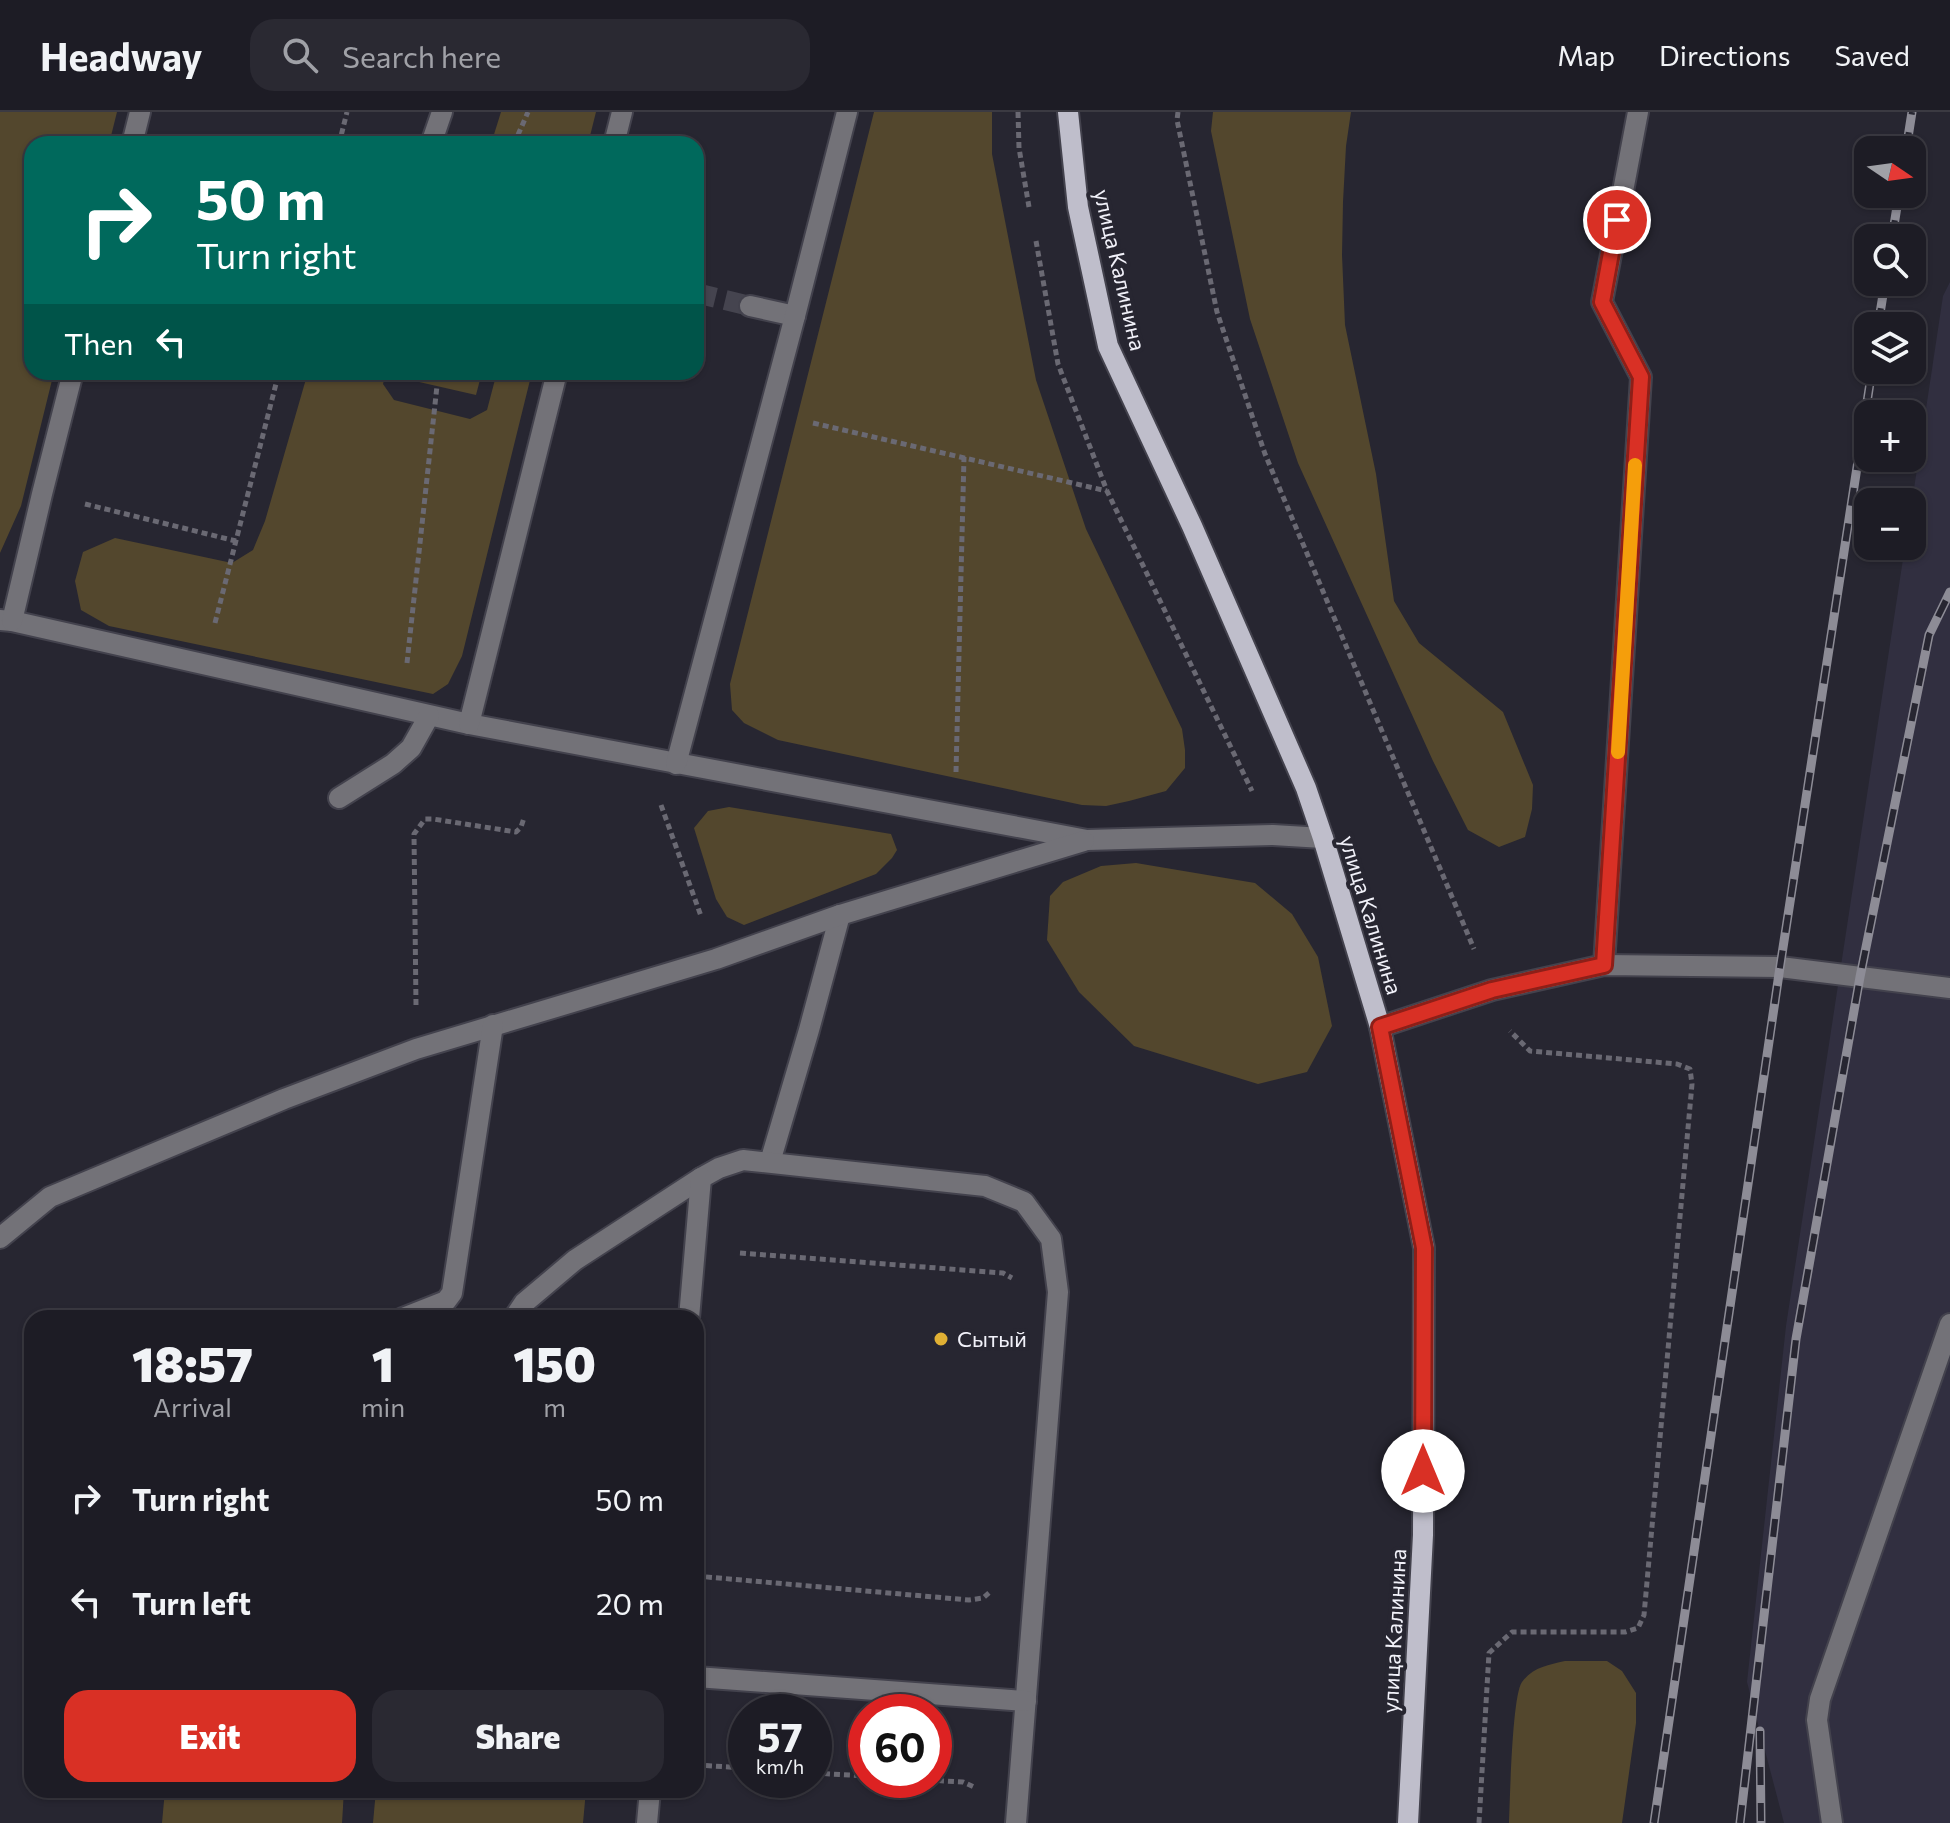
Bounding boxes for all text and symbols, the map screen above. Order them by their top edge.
search box [250,19,810,91]
text: Headway [40,32,202,79]
icon: search [278,33,322,77]
text: Search here [342,37,501,74]
text: Map [1557,38,1615,72]
text: Directions [1659,38,1790,72]
text: Saved [1834,38,1910,72]
north arrow [1854,136,1926,208]
map controls [1854,136,1926,560]
text: 50 m [196,163,325,232]
icon: right [64,168,168,272]
street label: улица Калинина [1089,186,1152,353]
pin [1583,186,1651,254]
icon: arrive [1595,198,1639,242]
button: search [1854,224,1926,296]
text: Turn right [196,232,357,276]
button: layers [1854,312,1926,384]
icon: left [149,320,193,364]
text: Then [64,324,133,361]
button: + [1854,400,1926,472]
button: − [1854,488,1926,560]
street label: улица Калинина [1334,832,1409,998]
place label: Сытый [957,1325,1027,1352]
marker: Сытый [932,1330,950,1348]
text: 18:57 [132,1333,253,1392]
text: 1 [372,1333,394,1392]
text: 150 [513,1333,596,1392]
text: Arrival [153,1391,232,1422]
text: min [361,1391,405,1422]
text: m [543,1391,566,1422]
position arrow [1381,1429,1465,1513]
icon: right [64,1476,108,1520]
text: Turn right [132,1480,269,1517]
text: 50 m [595,1480,664,1517]
street label: улица Калинина [1376,1548,1411,1714]
icon: left [64,1580,108,1624]
text: Turn left [132,1584,251,1621]
text: 20 m [596,1584,664,1621]
button: Exit [64,1690,356,1782]
button: Share [372,1690,664,1782]
speed limit sign: 60 [848,1694,952,1798]
text: 57 [757,1711,803,1760]
text: km/h [756,1754,804,1778]

